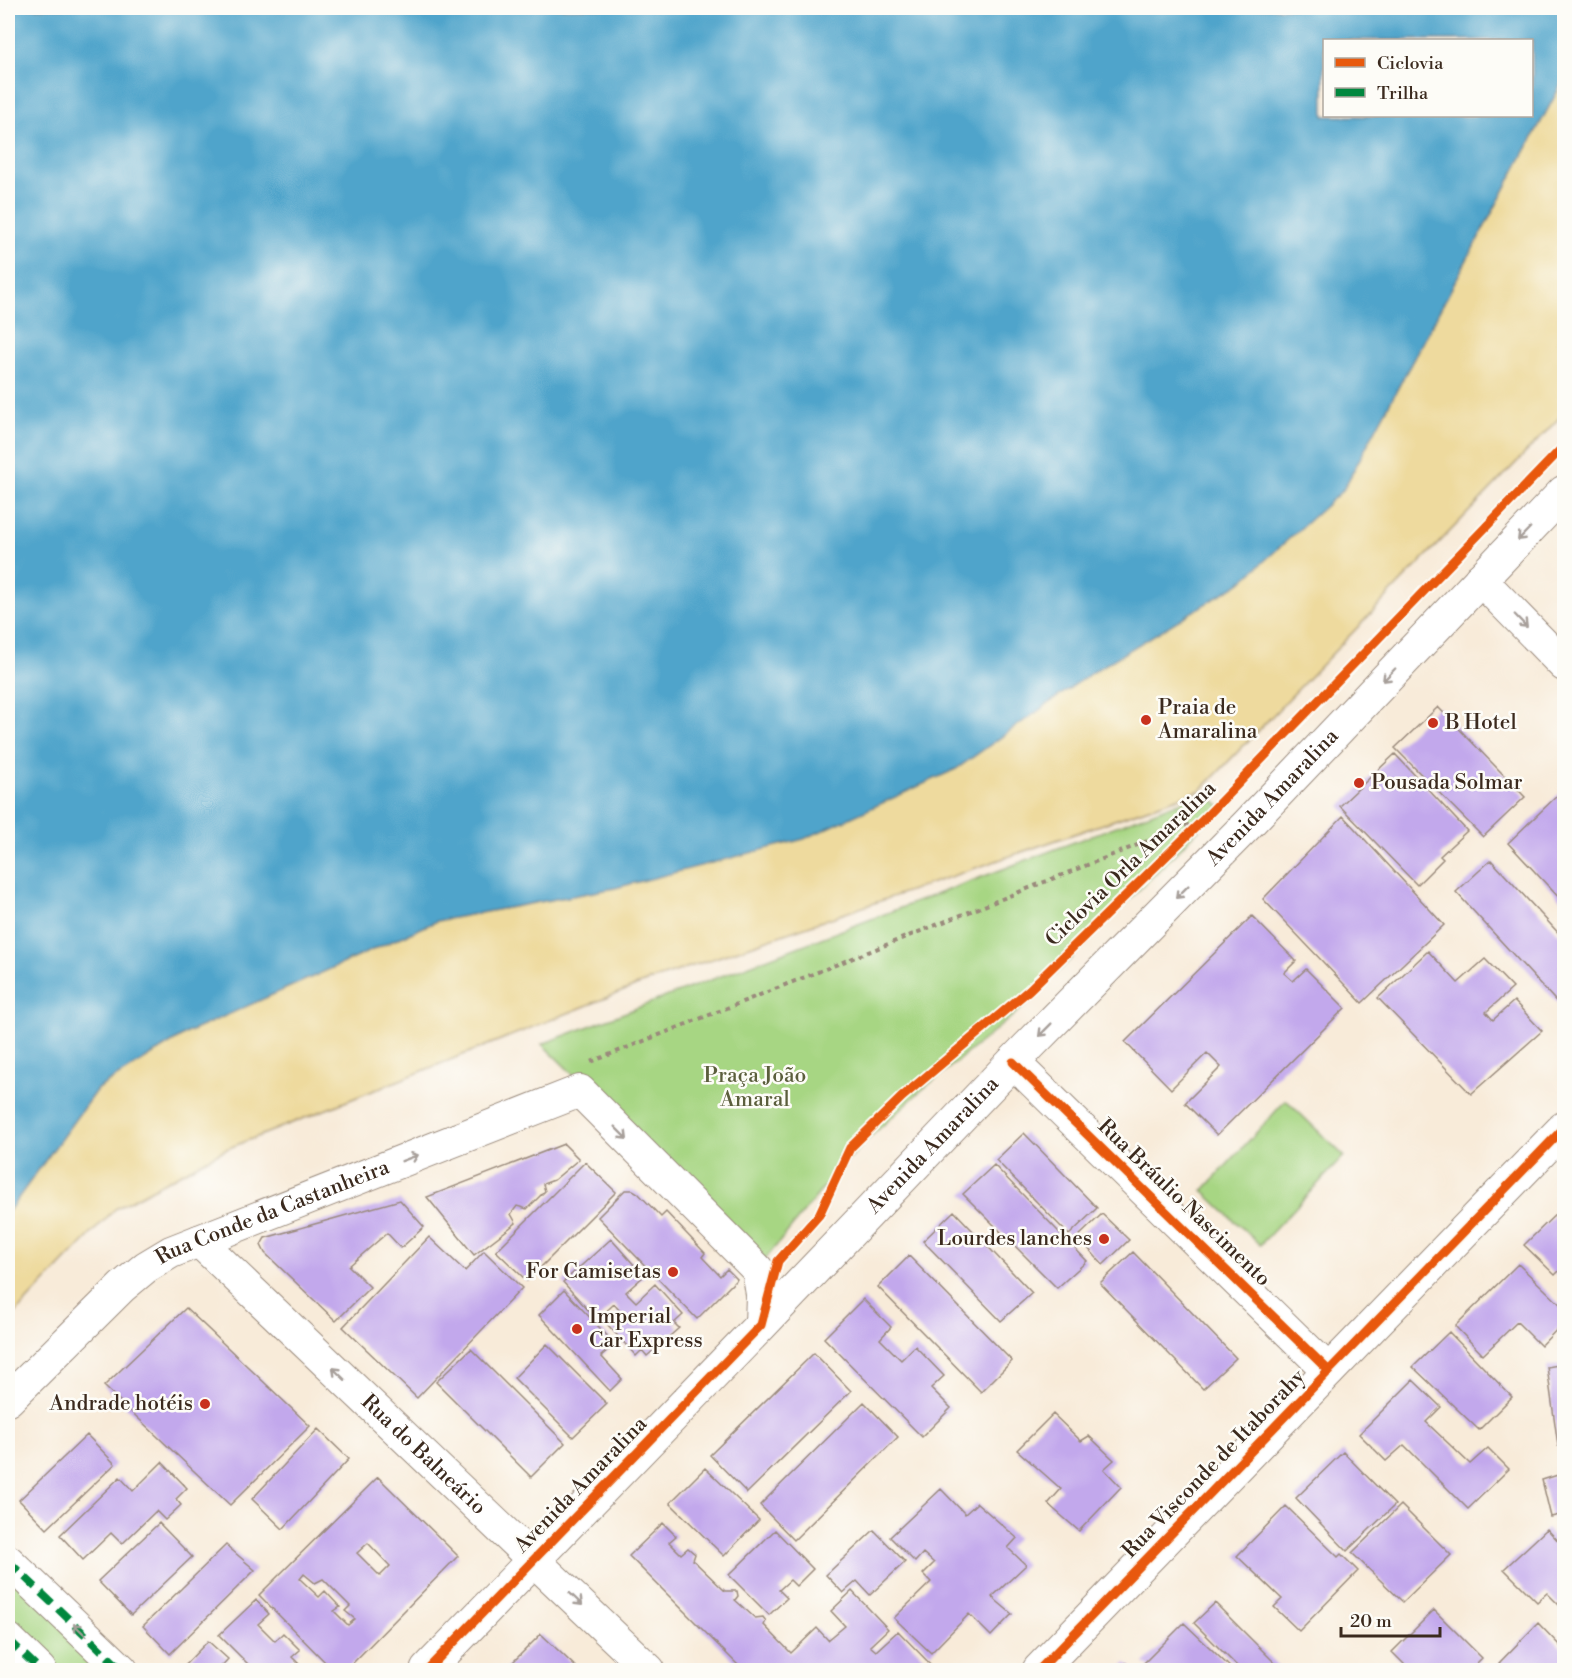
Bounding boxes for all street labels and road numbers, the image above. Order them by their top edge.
street label: Avenida Amaralina [1200,723,1345,872]
street label: Ciclovia Orla Amaralina [1040,775,1222,952]
street label: Avenida Amaralina [861,1071,1005,1220]
street label: Rua Bráulio Nascimento [1092,1114,1276,1292]
street label: Rua Conde da Castanheira [151,1154,394,1271]
street label: Rua Visconde de Itaborahy [1117,1364,1312,1564]
street label: Rua do Balneário [355,1389,491,1521]
street label: Avenida Amaralina [509,1411,653,1559]

